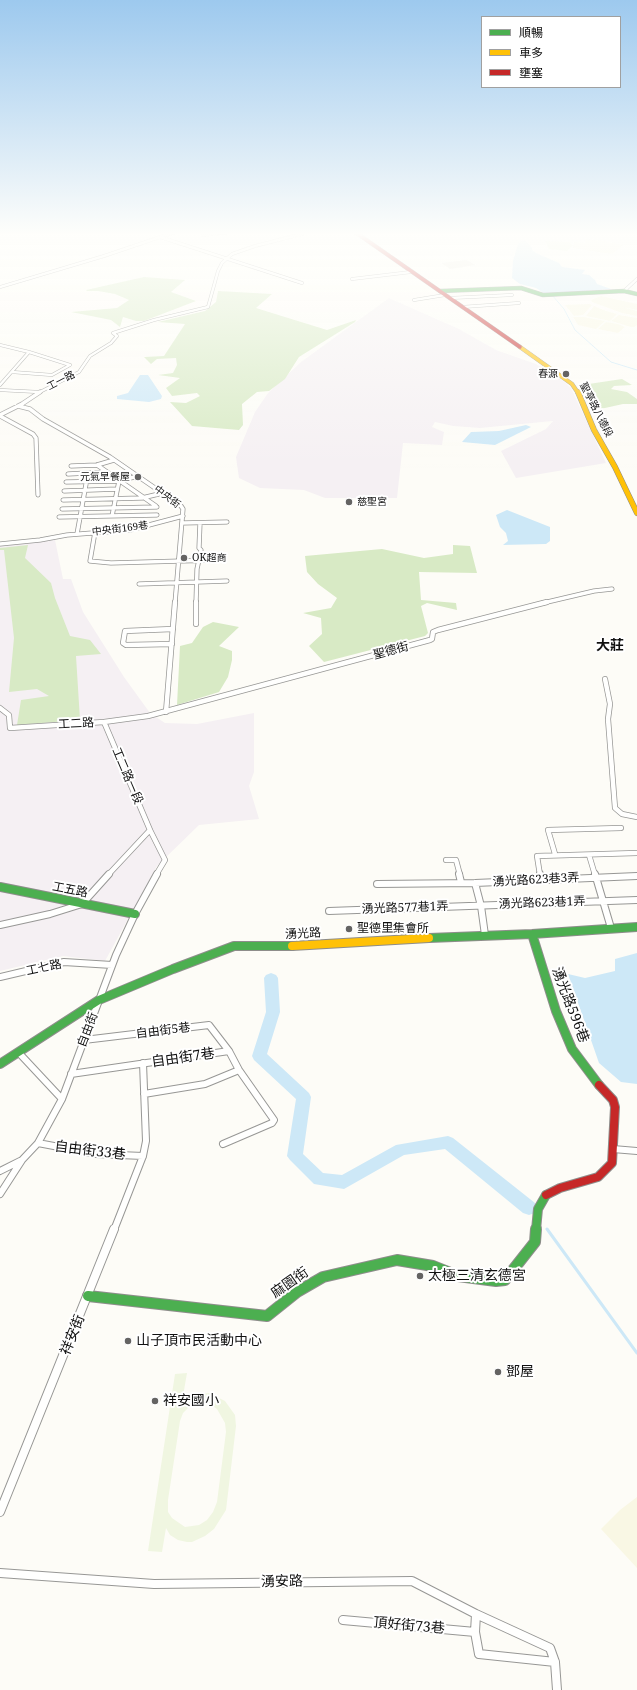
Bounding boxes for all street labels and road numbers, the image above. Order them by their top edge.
street label: 工一路 [45,369,77,393]
street label: 聖亭路八德段 [577,381,615,439]
street label: 中央街 [151,483,183,511]
street label: 中央街169巷 [91,520,149,538]
street label: 聖德街 [372,639,410,663]
street label: 工二路 [58,716,94,732]
street label: 工二路一段 [109,746,145,806]
street label: 湧光路623巷3弄 [492,871,580,889]
street label: 工五路 [51,879,89,901]
street label: 湧光路623巷1弄 [498,894,586,912]
street label: 湧光路577巷1弄 [361,899,449,917]
street label: 湧光路 [285,926,321,942]
street label: 工七路 [25,957,63,979]
street label: 湧光路596巷 [548,965,592,1045]
street label: 自由街 [75,1011,101,1049]
street label: 自由街5巷 [135,1021,191,1041]
street label: 自由街7巷 [150,1045,216,1071]
street label: 自由街33巷 [53,1138,127,1164]
street label: 麻園街 [268,1264,312,1302]
street label: 祥安街 [57,1312,89,1358]
street label: 湧安路 [261,1573,303,1591]
street label: 頂好街73巷 [373,1615,445,1637]

